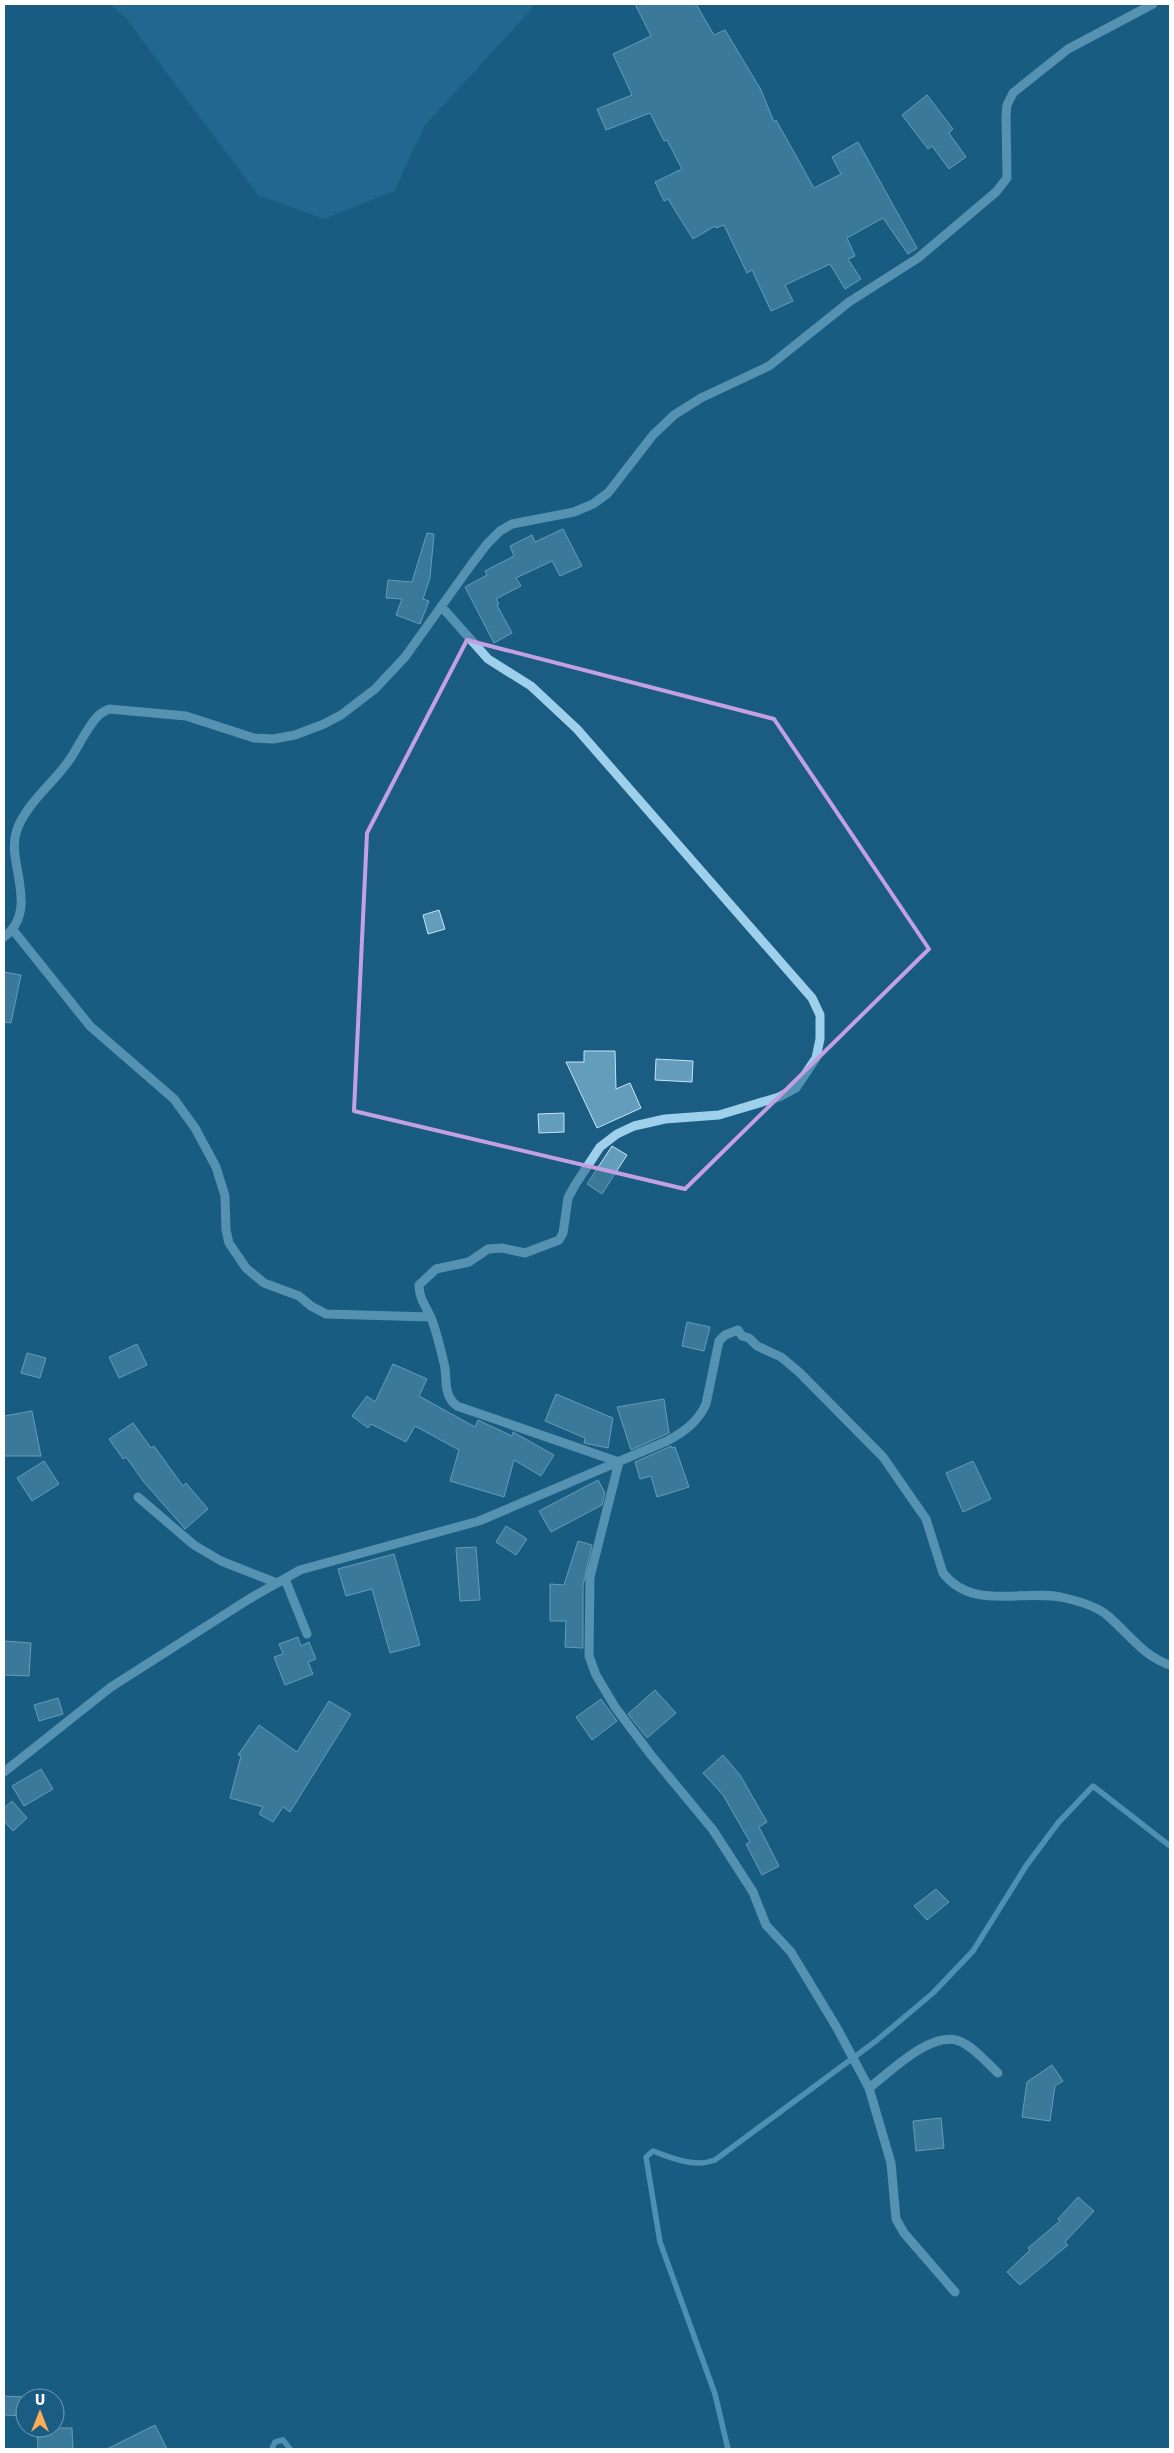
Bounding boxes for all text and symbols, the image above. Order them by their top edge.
north arrow [15,2388,65,2438]
text: U [35,2392,45,2409]

